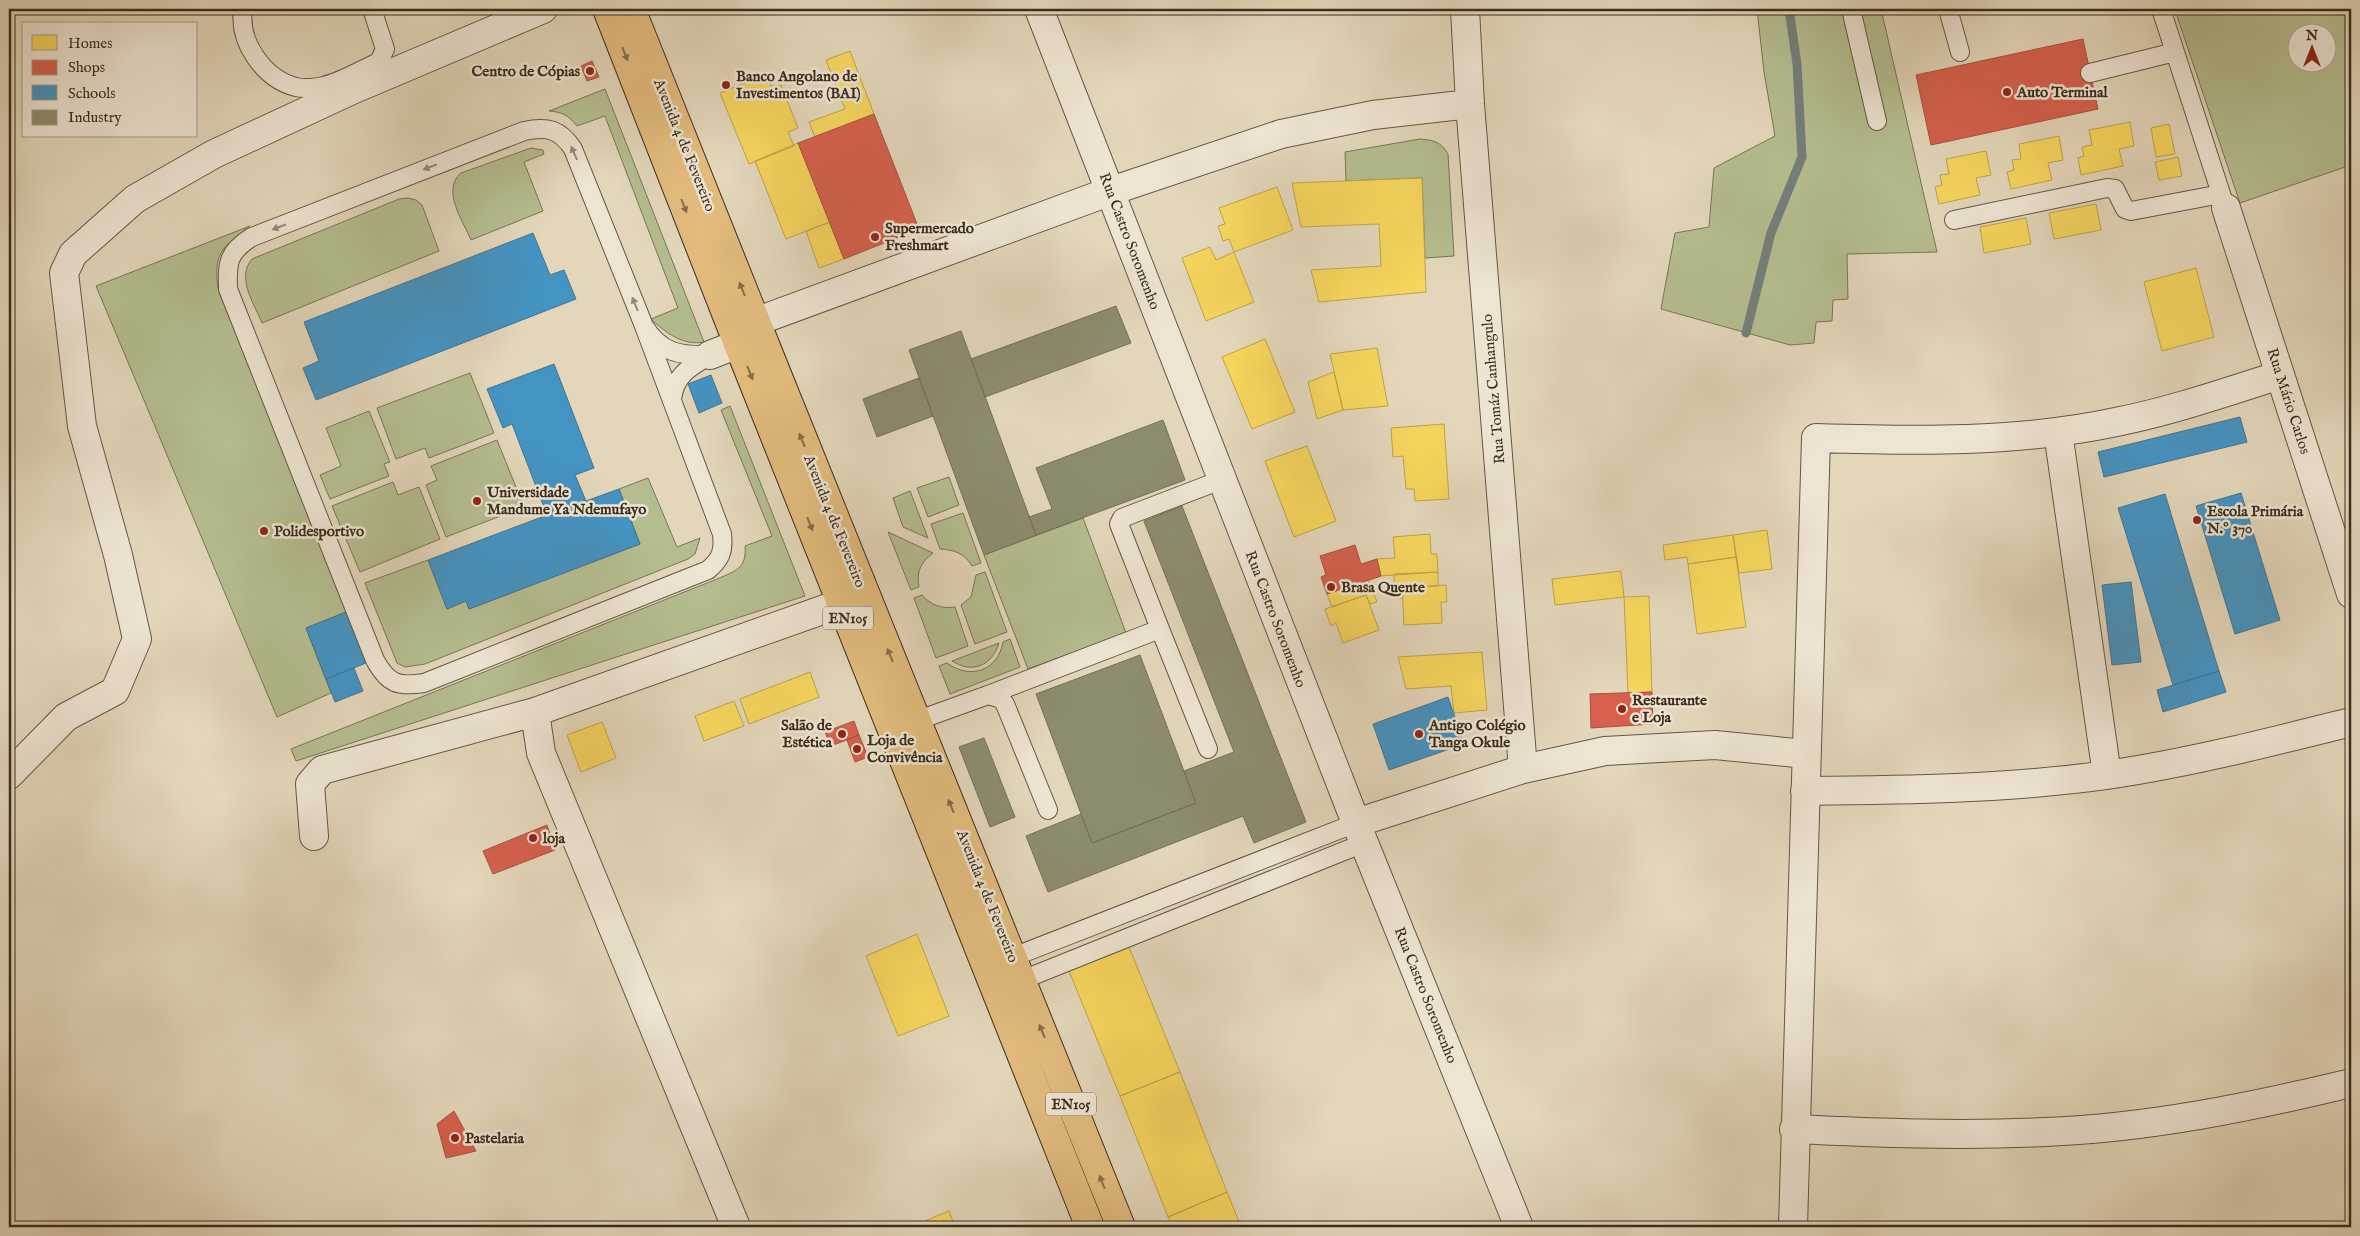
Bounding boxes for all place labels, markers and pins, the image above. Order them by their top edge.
place label: Centro de Cópias [472,62,581,81]
marker: Centro de Cópias [584,65,596,77]
place label: Banco Angolano de Investimentos (BAI) [736,67,861,103]
marker: Banco Angolano de Investimentos (BAI) [720,79,732,91]
place label: Auto Terminal [2016,83,2108,102]
marker: Auto Terminal [2001,86,2013,98]
place label: Supermercado Freshmart [885,219,974,255]
marker: Supermercado Freshmart [869,231,881,243]
place label: Universidade Mandume Ya Ndemufayo [486,483,646,519]
marker: Universidade Mandume Ya Ndemufayo [471,495,483,507]
place label: Escola Primária N.º 370 [2206,502,2304,538]
marker: Escola Primária N.º 370 [2191,514,2203,526]
place label: Polidesportivo [274,522,364,541]
marker: Polidesportivo [258,525,270,537]
place label: Brasa Quente [1341,578,1425,597]
marker: Brasa Quente [1325,581,1337,593]
place label: Restaurante e Loja [1632,691,1707,727]
marker: Restaurante e Loja [1616,703,1628,715]
place label: Salão de Estética [781,716,833,752]
place label: Antigo Colégio Tanga Okule [1428,716,1526,752]
marker: Salão de Estética [836,728,848,740]
marker: Antigo Colégio Tanga Okule [1413,728,1425,740]
place label: Loja de Convivência [867,731,943,767]
marker: Loja de Convivência [851,743,863,755]
place label: loja [542,829,566,848]
marker: loja [527,832,539,844]
place label: Pastelaria [465,1129,524,1148]
marker: Pastelaria [449,1132,461,1144]

